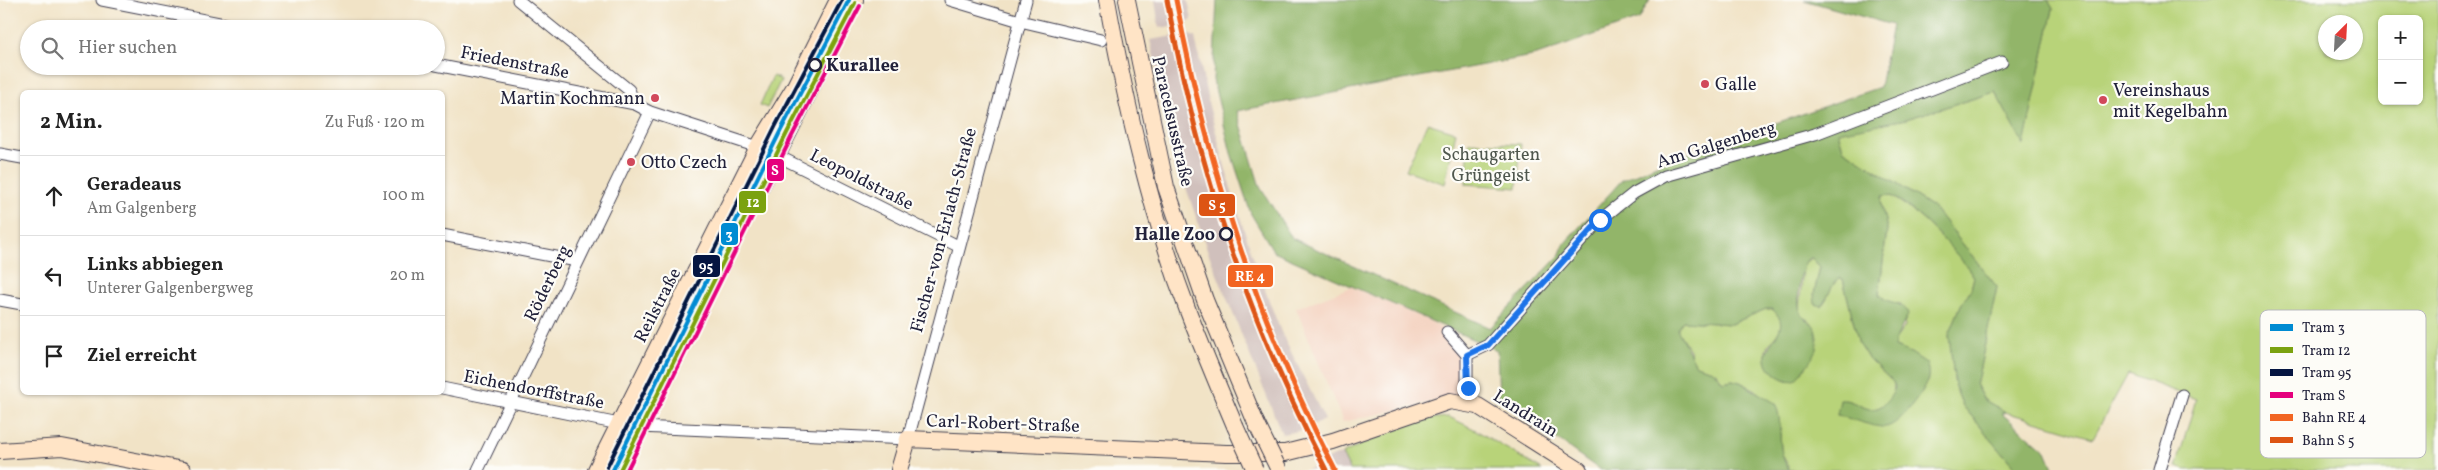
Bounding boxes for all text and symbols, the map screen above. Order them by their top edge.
north arrow [2318,15,2363,60]
map controls [2378,15,2423,105]
button: + [2378,15,2423,60]
search box [20,20,445,75]
icon: search [38,34,66,62]
text: Hier suchen [78,35,177,61]
street label: Friedenstraße [458,41,571,86]
place label: Kurallee [826,54,899,79]
street label: Paracelsusstraße [1144,54,1199,189]
marker: Kurallee [808,58,822,72]
button: − [2378,60,2423,105]
place label: Galle [1715,73,1756,98]
marker: Galle [1699,78,1711,90]
place label: Vereinshaus mit Kegelbahn [2113,79,2228,125]
place label: Martin Kochmann [500,87,645,112]
marker: Martin Kochmann [649,92,661,104]
marker: Vereinshaus mit Kegelbahn [2097,94,2109,106]
text: 2 Min. [40,108,103,137]
text: Zu Fuß · 120 m [324,112,425,134]
street label: Am Galgenberg [1654,115,1779,175]
street label: Fischer-von-Erlach-Straße [905,125,984,336]
street label: Leopoldstraße [805,143,917,217]
park label: Schaugarten Grüngeist [1442,143,1540,189]
place label: Otto Czech [641,151,728,176]
marker: Otto Czech [625,156,637,168]
line badge: S [766,158,785,182]
text: S [771,162,779,181]
text: Geradeaus [87,172,182,198]
icon: ahead [40,182,68,210]
text: 100 m [382,185,425,207]
line badge: 12 [738,190,767,214]
line badge: S 5 [1198,193,1236,217]
text: 12 [747,194,759,213]
text: S 5 [1208,197,1226,216]
text: Am Galgenberg [87,198,197,220]
route start [1589,209,1612,232]
line badge: 3 [720,222,739,246]
place label: Halle Zoo [1135,223,1215,248]
text: 3 [725,226,733,245]
marker: Halle Zoo [1219,227,1233,241]
street label: Röderberg [519,241,578,326]
text: Links abbiegen [87,252,224,278]
line badge: 95 [692,254,721,278]
text: 95 [699,258,713,277]
icon: left [40,262,68,290]
street label: Reilstraße [629,264,688,347]
line badge: RE 4 [1227,264,1274,288]
text: 20 m [390,265,425,287]
text: RE 4 [1235,268,1265,287]
text: Unterer Galgenbergweg [87,278,254,300]
legend [2260,310,2426,458]
text: Tram 3 [2302,319,2345,338]
icon: arrive [40,342,68,370]
text: Tram 12 [2302,342,2351,361]
text: Ziel erreicht [87,343,197,369]
text: Tram 95 [2302,364,2352,383]
street label: Eichendorffstraße [461,365,606,416]
route end [1457,377,1480,400]
street label: Landrain [1488,384,1563,444]
text: Tram S [2302,387,2345,406]
street label: Carl-Robert-Straße [926,409,1080,440]
text: Bahn RE 4 [2302,409,2366,428]
text: Bahn S 5 [2302,432,2354,451]

